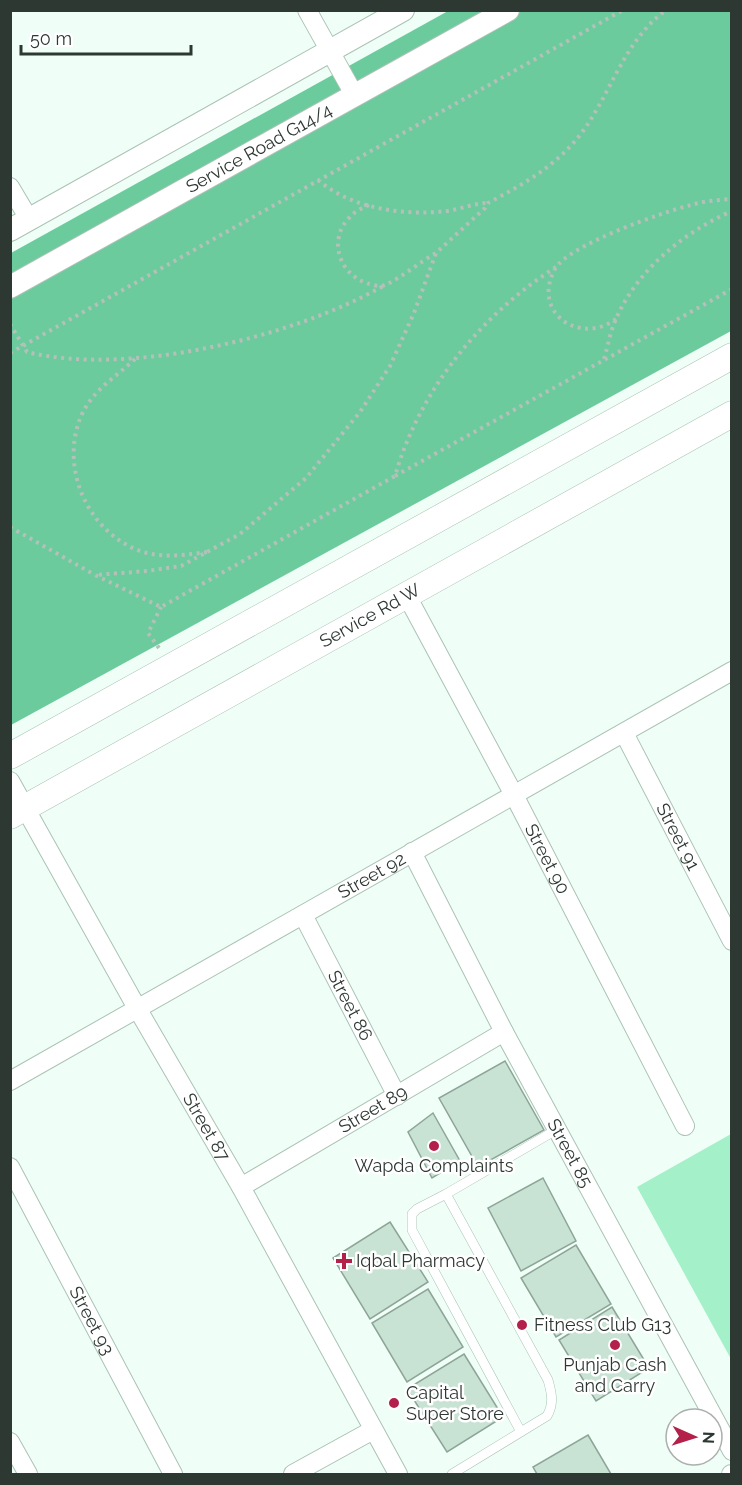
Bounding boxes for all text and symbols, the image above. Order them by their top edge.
scale bar [21,18,190,56]
text: 50 m [30,28,72,49]
street label: Service Road G14/4 [182,99,336,197]
street label: Service Rd W [316,579,424,652]
street label: Street 91 [652,799,705,874]
street label: Street 90 [521,820,574,897]
street label: Street 92 [334,848,409,903]
street label: Street 86 [324,967,377,1044]
street label: Street 89 [335,1081,411,1137]
street label: Street 87 [179,1089,235,1165]
street label: Street 85 [543,1115,598,1191]
marker: Wapda Complaints [427,1139,441,1153]
place label: Wapda Complaints [355,1155,514,1176]
place label: Iqbal Pharmacy [356,1250,485,1271]
marker: Iqbal Pharmacy [337,1254,351,1268]
street label: Street 93 [65,1283,119,1358]
place label: Fitness Club G13 [534,1314,671,1335]
marker: Fitness Club G13 [515,1318,529,1332]
marker: Punjab Cash and Carry [608,1338,622,1352]
place label: Punjab Cash and Carry [563,1354,667,1396]
place label: Capital Super Store [406,1382,504,1424]
marker: Capital Super Store [387,1396,401,1410]
north arrow [664,1407,724,1467]
text: N [699,1431,718,1444]

